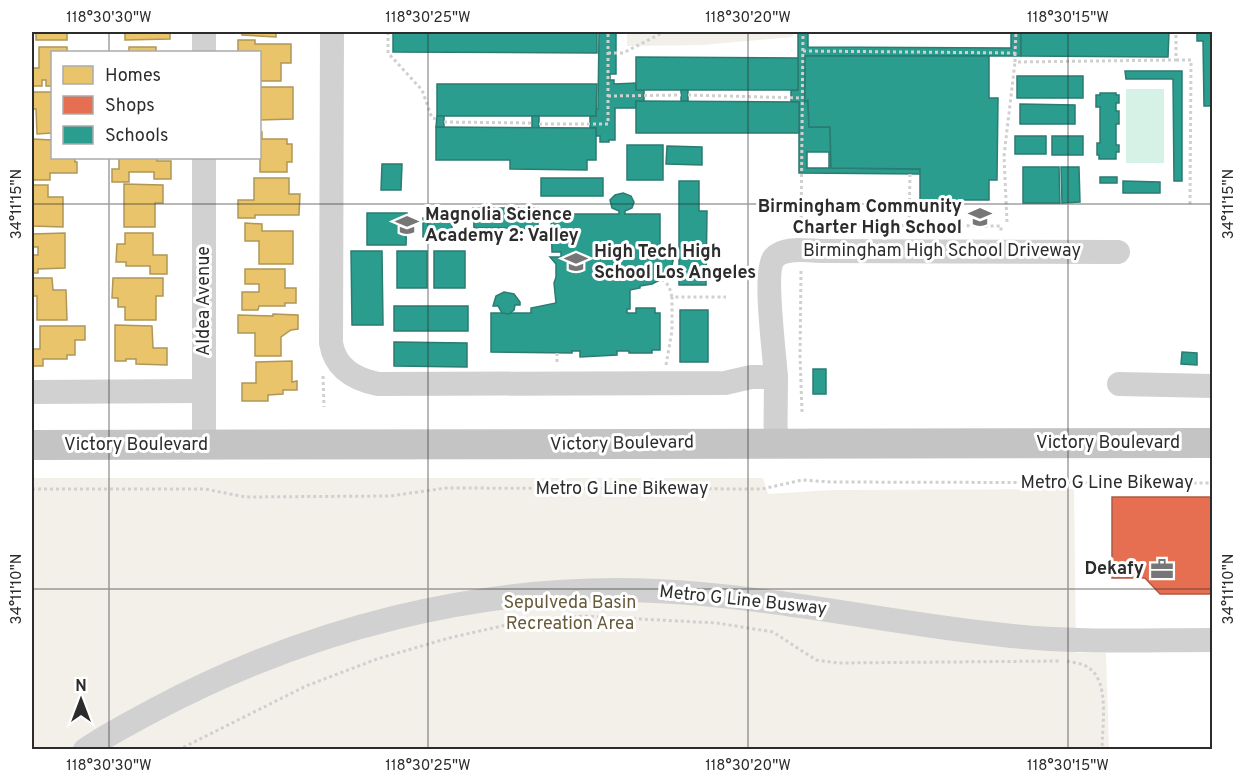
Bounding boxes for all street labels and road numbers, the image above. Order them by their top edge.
street label: Birmingham High School Driveway [803,240,1081,263]
street label: Aldea Avenue [193,246,216,356]
street label: Victory Boulevard [550,431,694,457]
street label: Victory Boulevard [1036,432,1180,455]
street label: Victory Boulevard [64,434,208,457]
street label: Metro G Line Bikeway [1020,472,1194,495]
street label: Metro G Line Bikeway [535,478,709,501]
street label: Metro G Line Busway [658,581,828,621]

